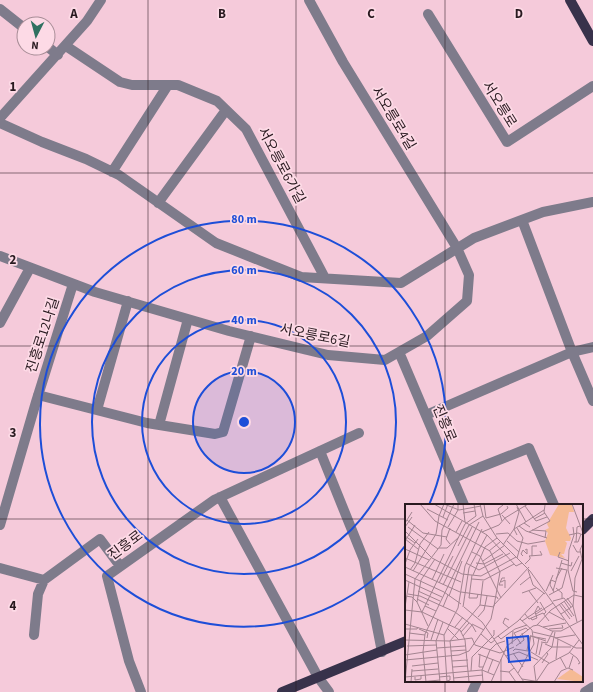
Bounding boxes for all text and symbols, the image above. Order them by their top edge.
text: A [69,5,78,23]
text: B [218,5,226,23]
text: C [367,5,375,23]
text: D [515,5,523,23]
north arrow [16,16,56,56]
text: N [31,38,39,53]
street label: 서오릉로 [477,77,521,132]
text: 1 [10,78,17,96]
street label: 서오릉로4길 [366,83,420,154]
street label: 서오릉로6가길 [253,124,310,207]
text: 80 m [231,211,257,228]
text: 2 [10,251,17,269]
text: 60 m [231,262,257,279]
street label: 진흥로12나길 [21,295,65,376]
text: 40 m [231,312,257,329]
street label: 서오릉로6길 [278,319,352,353]
text: 20 m [231,363,257,380]
street label: 진흥로 [427,402,461,445]
centre of rings [237,415,251,429]
text: 3 [10,424,17,442]
inset map [405,504,583,682]
street label: 진흥로 [104,526,147,565]
text: 4 [10,597,17,615]

